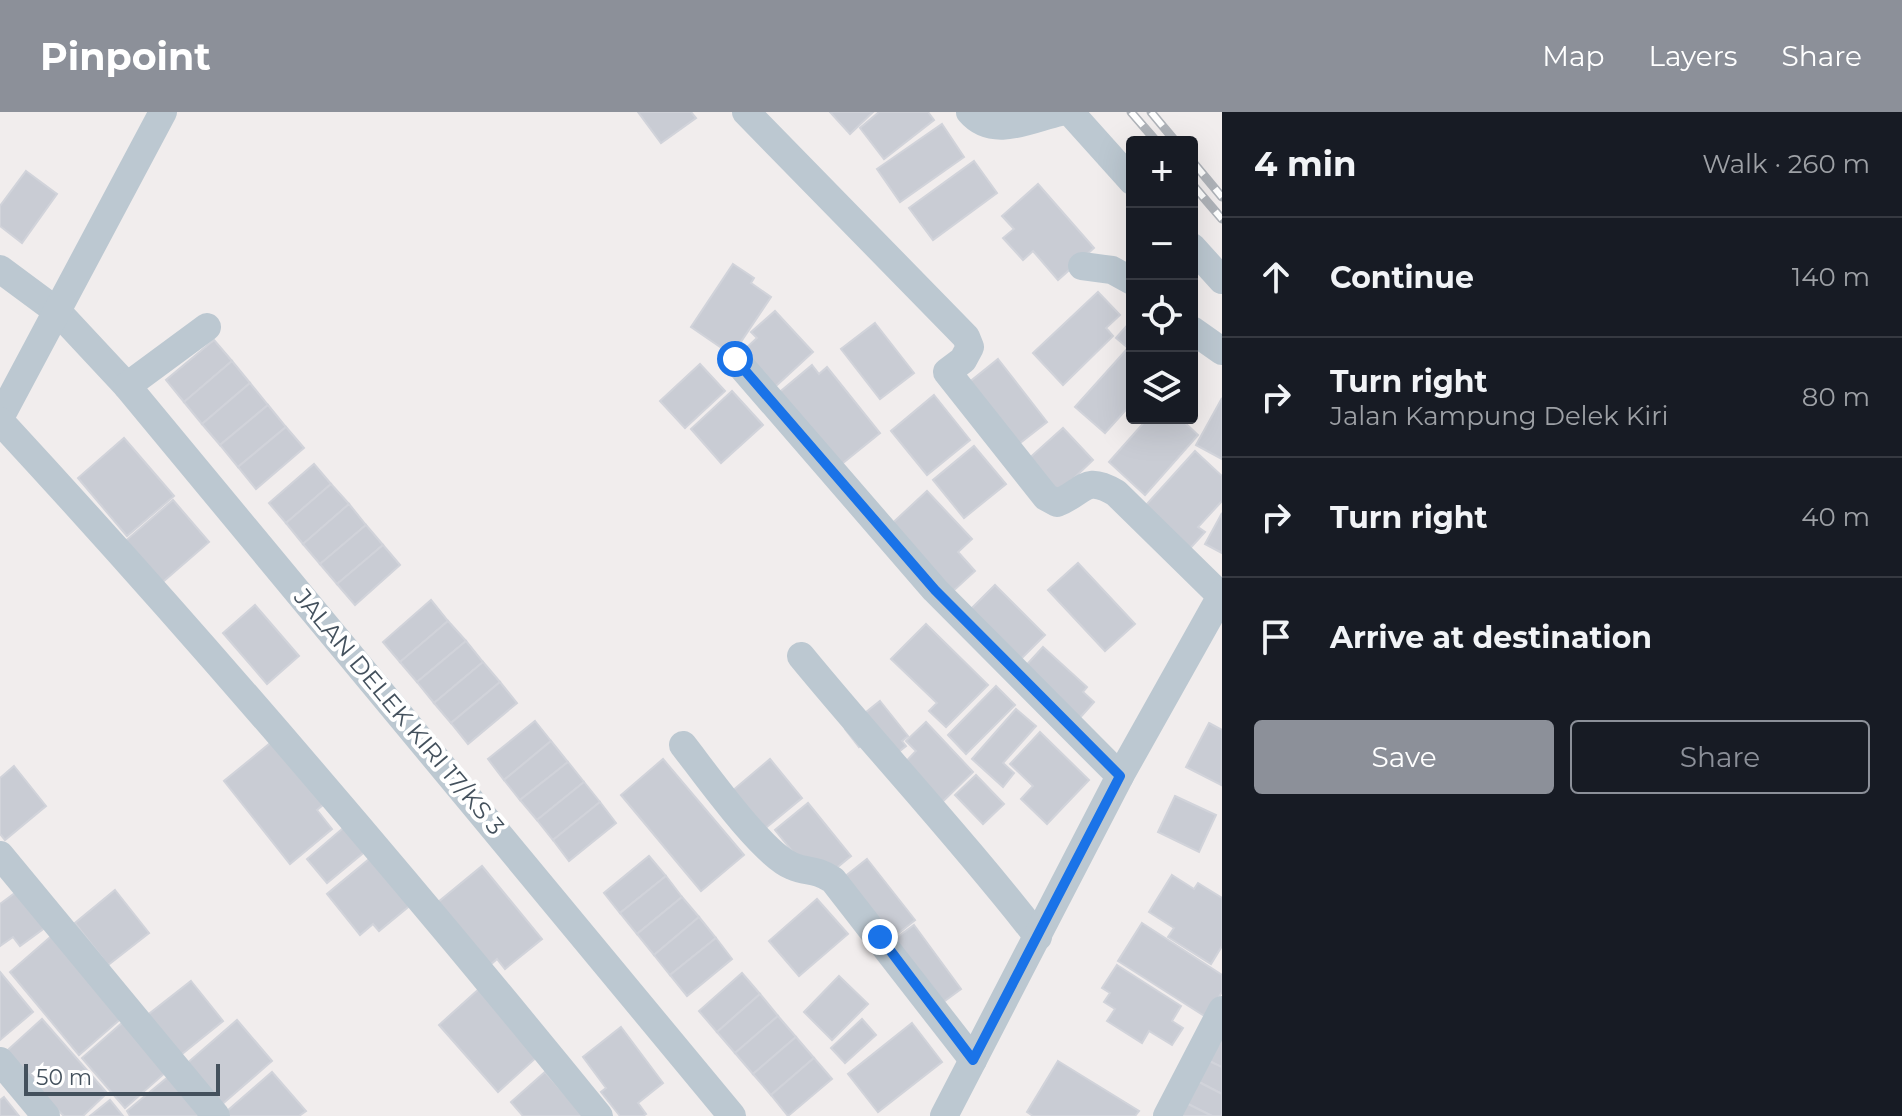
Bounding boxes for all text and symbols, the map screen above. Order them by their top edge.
text: Pinpoint [40,33,211,80]
text: Map [1542,39,1605,73]
text: Layers [1649,39,1738,73]
text: Share [1782,39,1862,73]
map controls [1126,136,1198,424]
button: + [1126,136,1198,208]
text: 4 min [1254,143,1356,185]
text: Walk · 260 m [1702,148,1870,180]
button: − [1126,208,1198,280]
icon: ahead [1254,255,1298,299]
text: Continue [1330,259,1474,296]
text: 140 m [1792,261,1870,293]
button: locate [1126,280,1198,352]
route start [717,341,753,377]
button: layers [1126,352,1198,424]
text: Turn right [1330,363,1487,400]
icon: right [1254,375,1298,419]
text: 80 m [1802,381,1870,413]
text: Jalan Kampung Delek Kiri [1330,400,1668,432]
icon: right [1254,495,1298,539]
text: Turn right [1330,499,1487,536]
text: 40 m [1801,501,1870,533]
street label: JALAN DELEK KIRI 17/KS 3 [287,582,511,840]
icon: arrive [1254,615,1298,659]
text: Arrive at destination [1330,619,1652,656]
button: Save [1254,720,1554,794]
button: Share [1570,720,1870,794]
route end [862,919,898,955]
scale bar [24,1060,220,1096]
text: 50 m [36,1064,92,1091]

